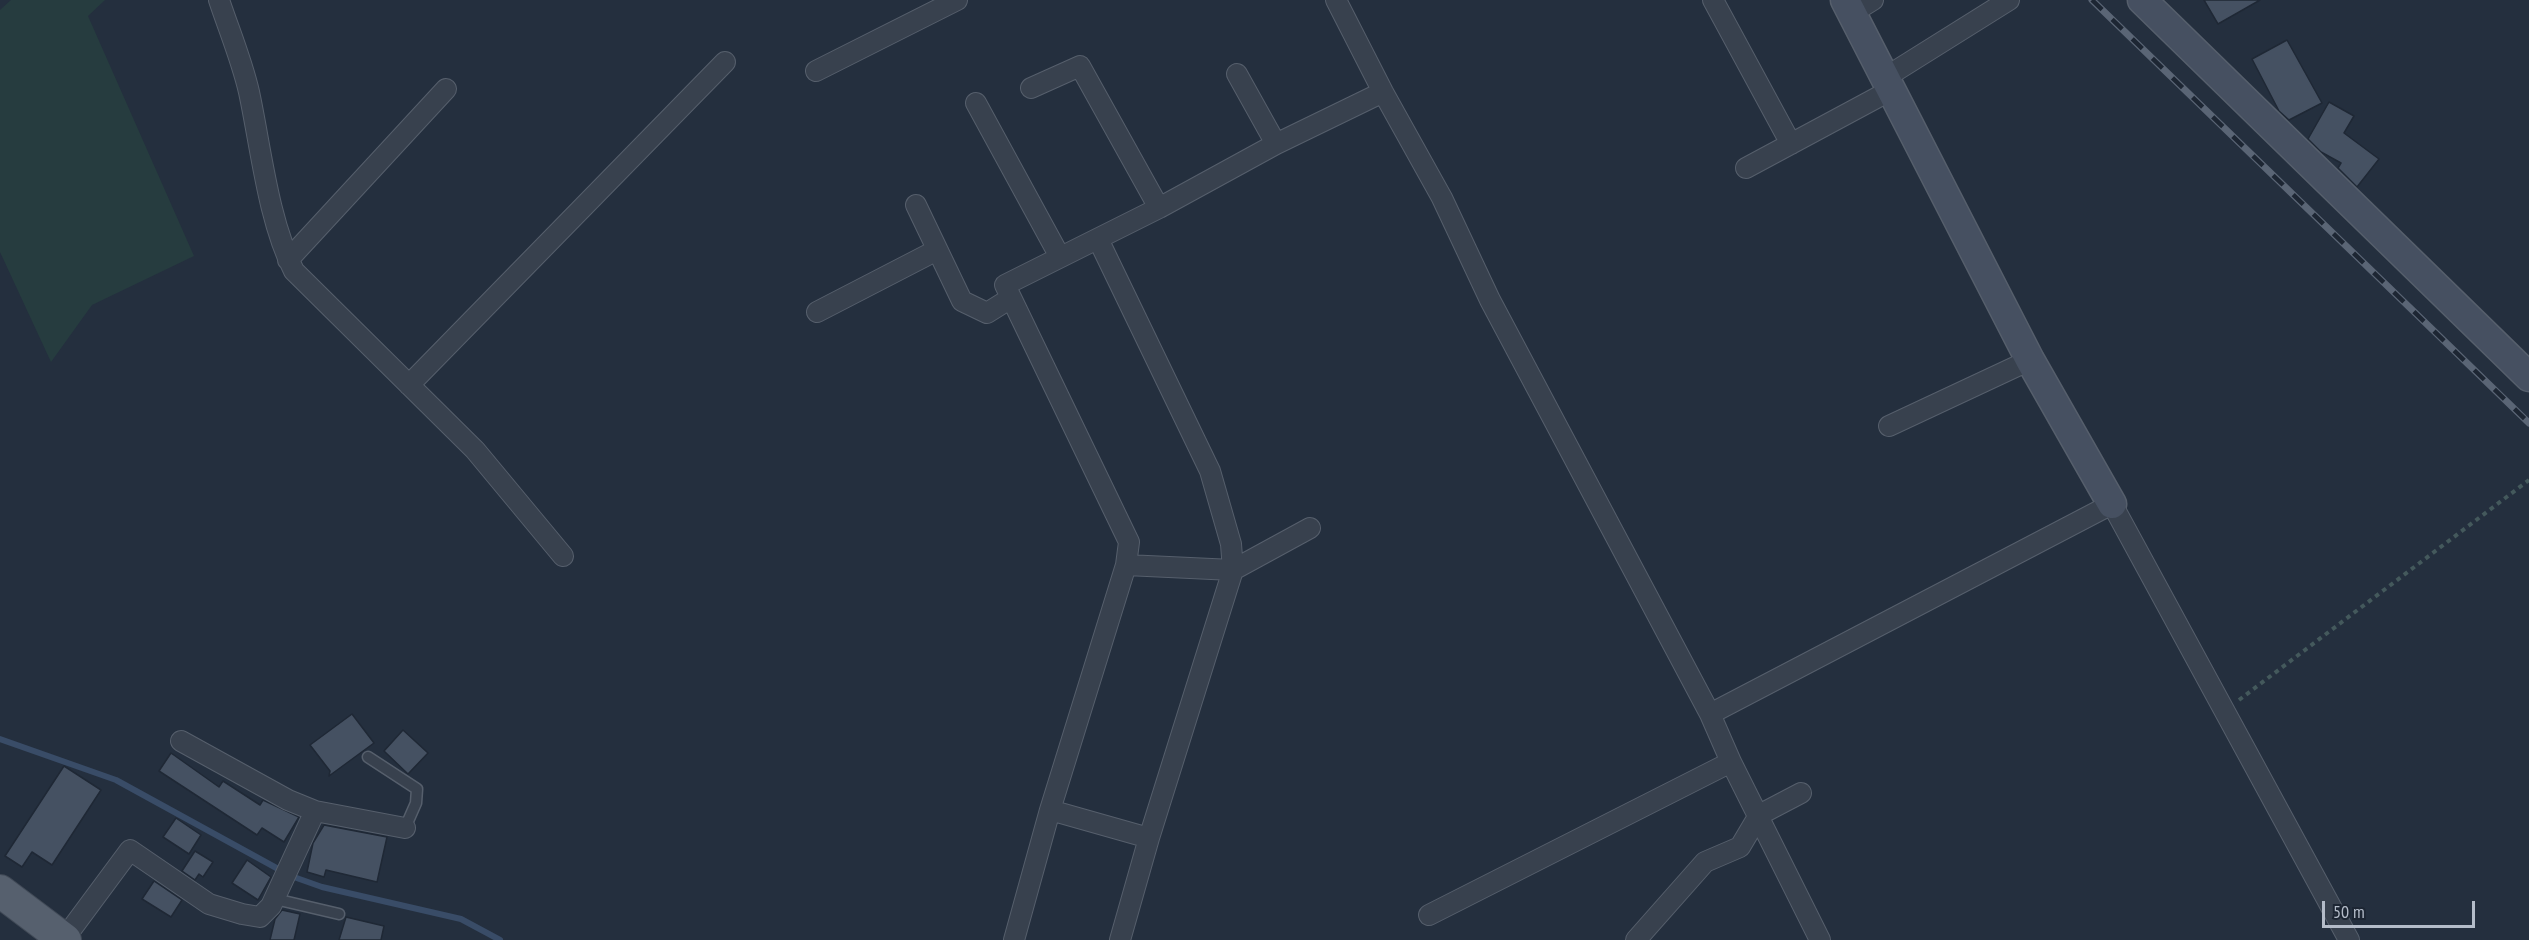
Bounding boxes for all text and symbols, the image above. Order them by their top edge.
scale bar [2325,889,2478,927]
text: 50 m [2333,900,2365,923]

